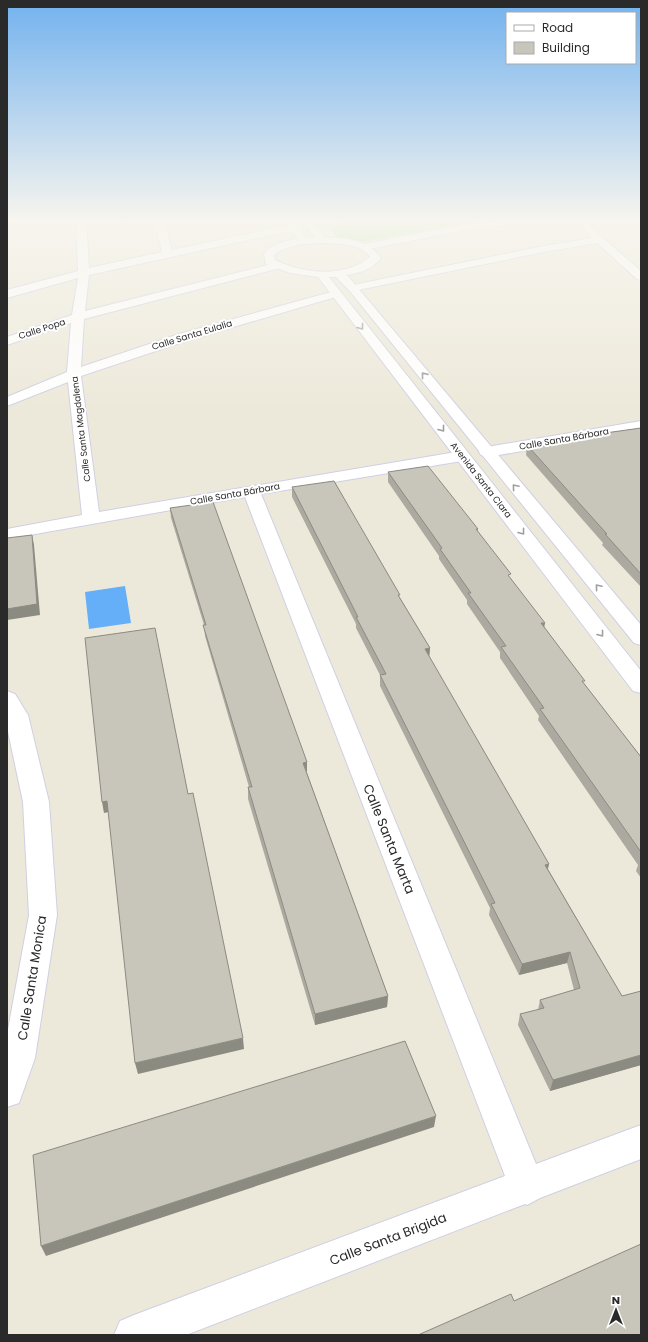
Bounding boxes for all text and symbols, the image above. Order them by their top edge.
legend [506,12,636,64]
text: Road [542,19,573,36]
text: Building [542,39,590,56]
street label: Calle Popa [17,316,67,342]
street label: Calle Santa Eulalia [150,317,234,353]
one-way arrow [357,323,364,330]
one-way arrow [421,373,428,380]
street label: Calle Santa Magdalena [69,376,93,482]
one-way arrow [437,425,444,432]
street label: Calle Santa Bárbara [518,425,610,453]
street label: Avenida Santa Clara [448,440,514,520]
street label: Calle Santa Bárbara [189,480,281,508]
one-way arrow [513,484,520,491]
one-way arrow [517,527,524,534]
one-way arrow [596,584,603,591]
one-way arrow [597,630,604,637]
street label: Calle Santa Marta [358,781,420,897]
street label: Calle Santa Monica [13,914,51,1042]
street label: Calle Santa Brigida [327,1208,449,1270]
north arrow [596,1290,636,1330]
text: N [612,1292,620,1308]

